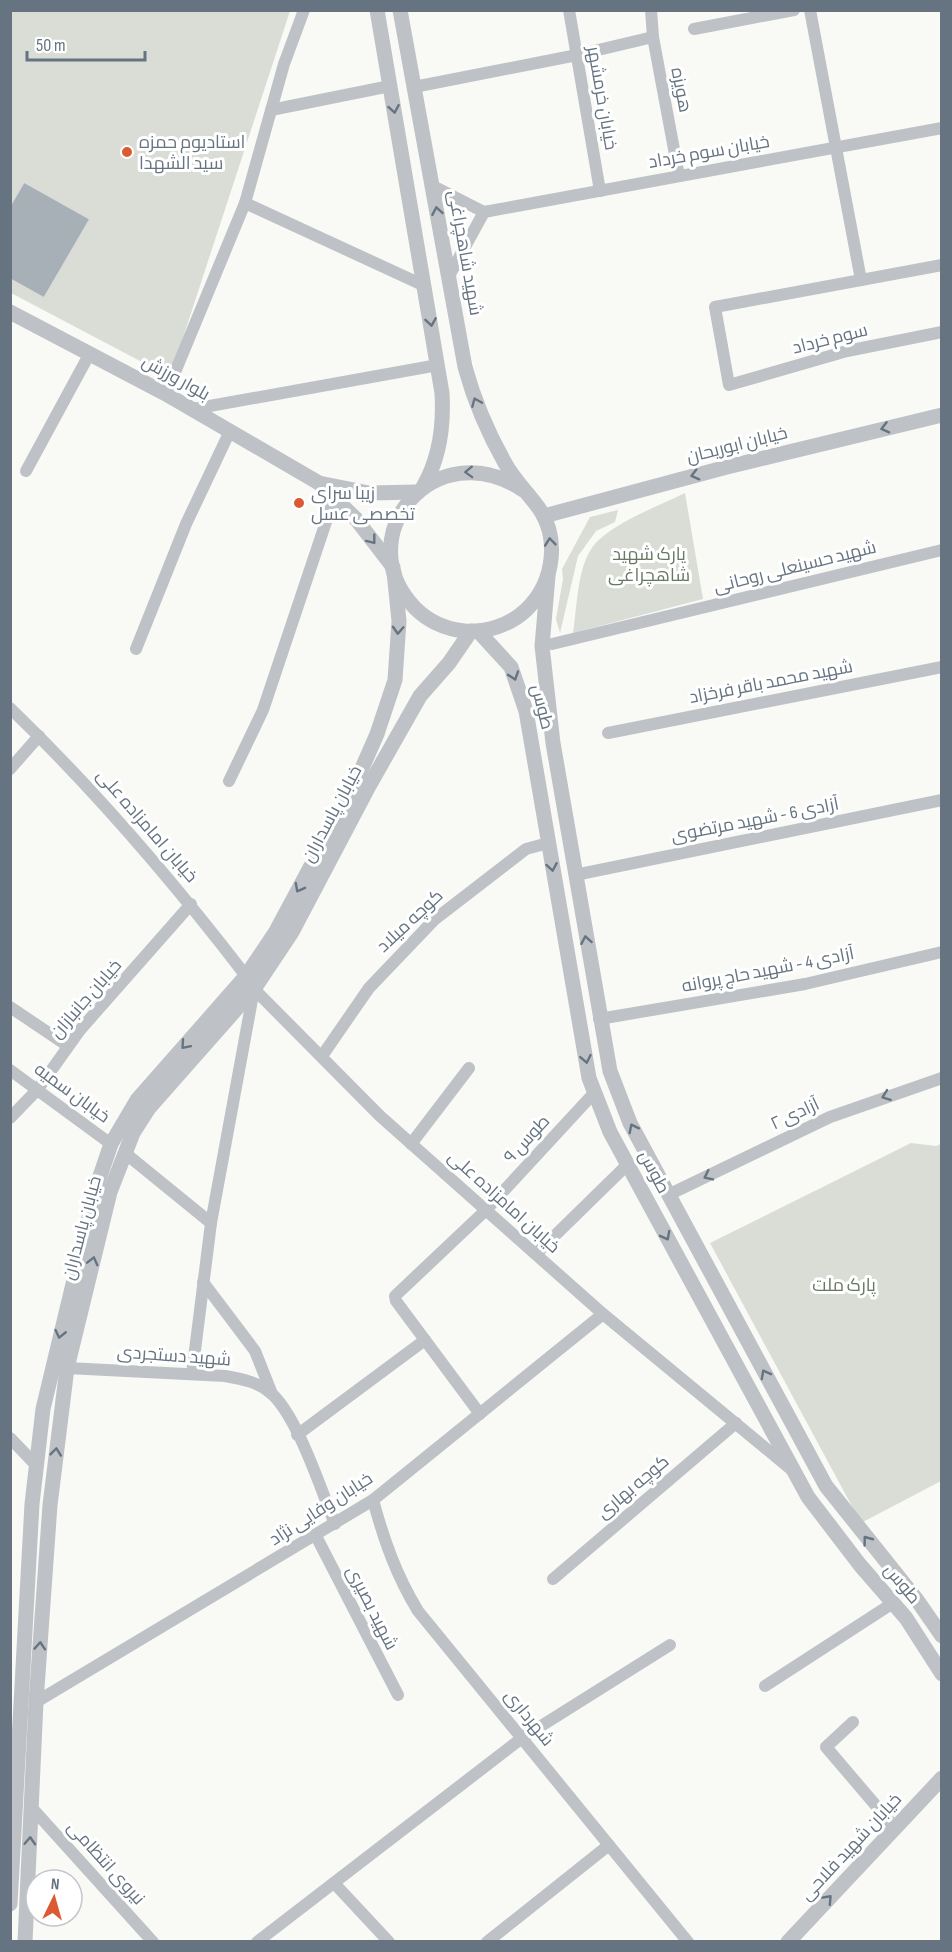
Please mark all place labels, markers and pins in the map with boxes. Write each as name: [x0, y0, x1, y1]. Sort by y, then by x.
place label: استادیوم حمزه سید الشهدا: [139, 132, 245, 174]
marker: استادیوم حمزه سید الشهدا: [120, 145, 134, 159]
place label: زیبا سرای تخصصی عسل: [311, 483, 415, 525]
marker: زیبا سرای تخصصی عسل: [292, 496, 306, 510]

